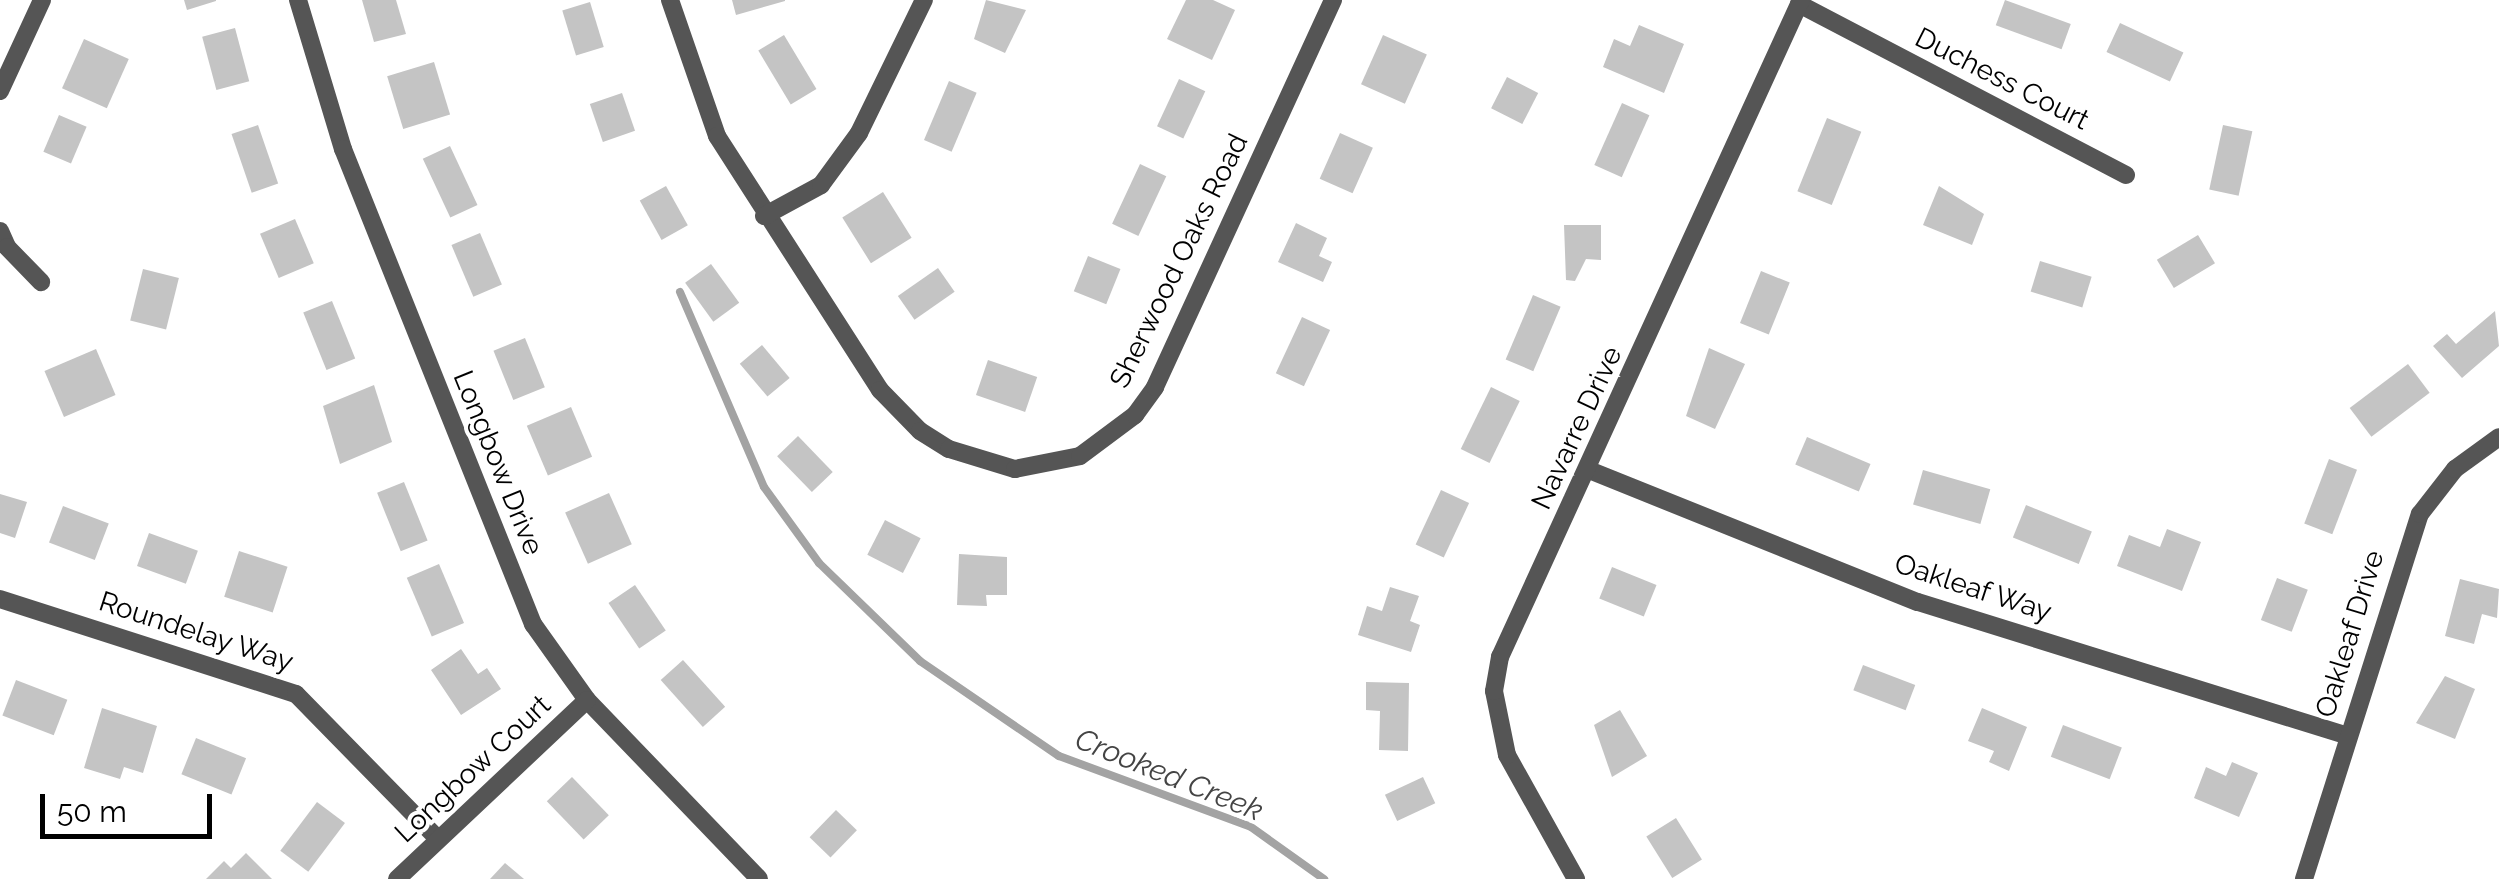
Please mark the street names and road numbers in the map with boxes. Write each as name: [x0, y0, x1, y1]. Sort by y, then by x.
street label: Duchess Court: [1909, 21, 2095, 137]
street label: Sherwood Oaks Road: [1103, 128, 1255, 394]
street label: Navarre Drive: [1525, 341, 1629, 515]
street label: Longbow Drive: [446, 366, 550, 560]
street label: Oakleaf Drive: [2309, 546, 2391, 722]
street label: Oakleaf Way: [1890, 547, 2056, 629]
street label: Roundelay Way: [94, 585, 298, 679]
street label: Longbow Court: [388, 688, 558, 850]

